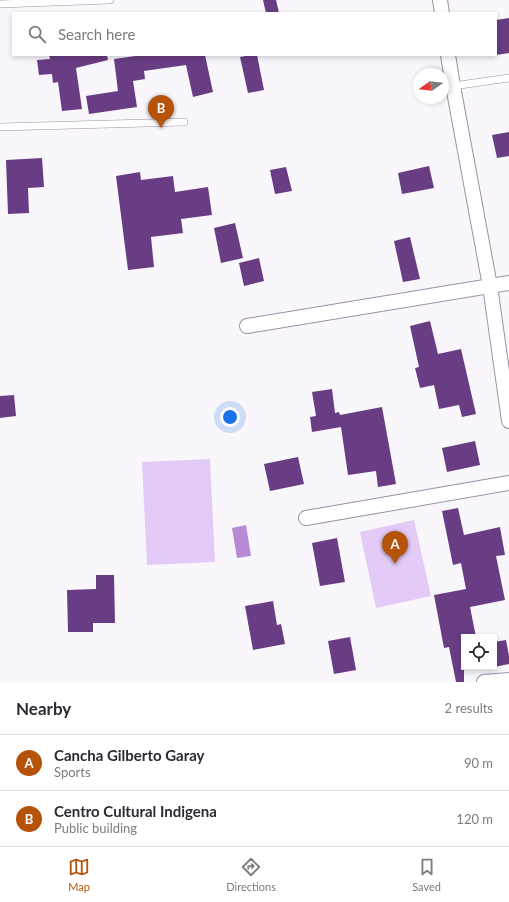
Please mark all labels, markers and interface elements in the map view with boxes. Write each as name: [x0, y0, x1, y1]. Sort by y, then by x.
search box: [12, 12, 497, 56]
icon: search: [26, 23, 48, 45]
text: Search here: [58, 25, 135, 43]
north arrow: [413, 68, 449, 104]
pin: B: [148, 95, 174, 128]
your location: [220, 407, 240, 427]
pin: A: [382, 531, 408, 564]
map controls: [461, 634, 497, 670]
button: locate: [461, 634, 497, 670]
text: Nearby: [16, 698, 71, 719]
text: 2 results: [445, 700, 493, 716]
text: Cancha Gilberto Garay: [54, 746, 205, 764]
text: A: [24, 755, 34, 771]
text: 90 m: [464, 755, 493, 771]
text: Sports: [54, 764, 91, 780]
text: Centro Cultural Indigena: [54, 802, 217, 820]
text: B: [25, 811, 33, 827]
text: 120 m: [456, 811, 493, 827]
text: Public building: [54, 820, 137, 836]
tab: Map: [68, 856, 90, 893]
tab: Directions: [226, 856, 276, 893]
tab: Saved: [412, 856, 441, 893]

